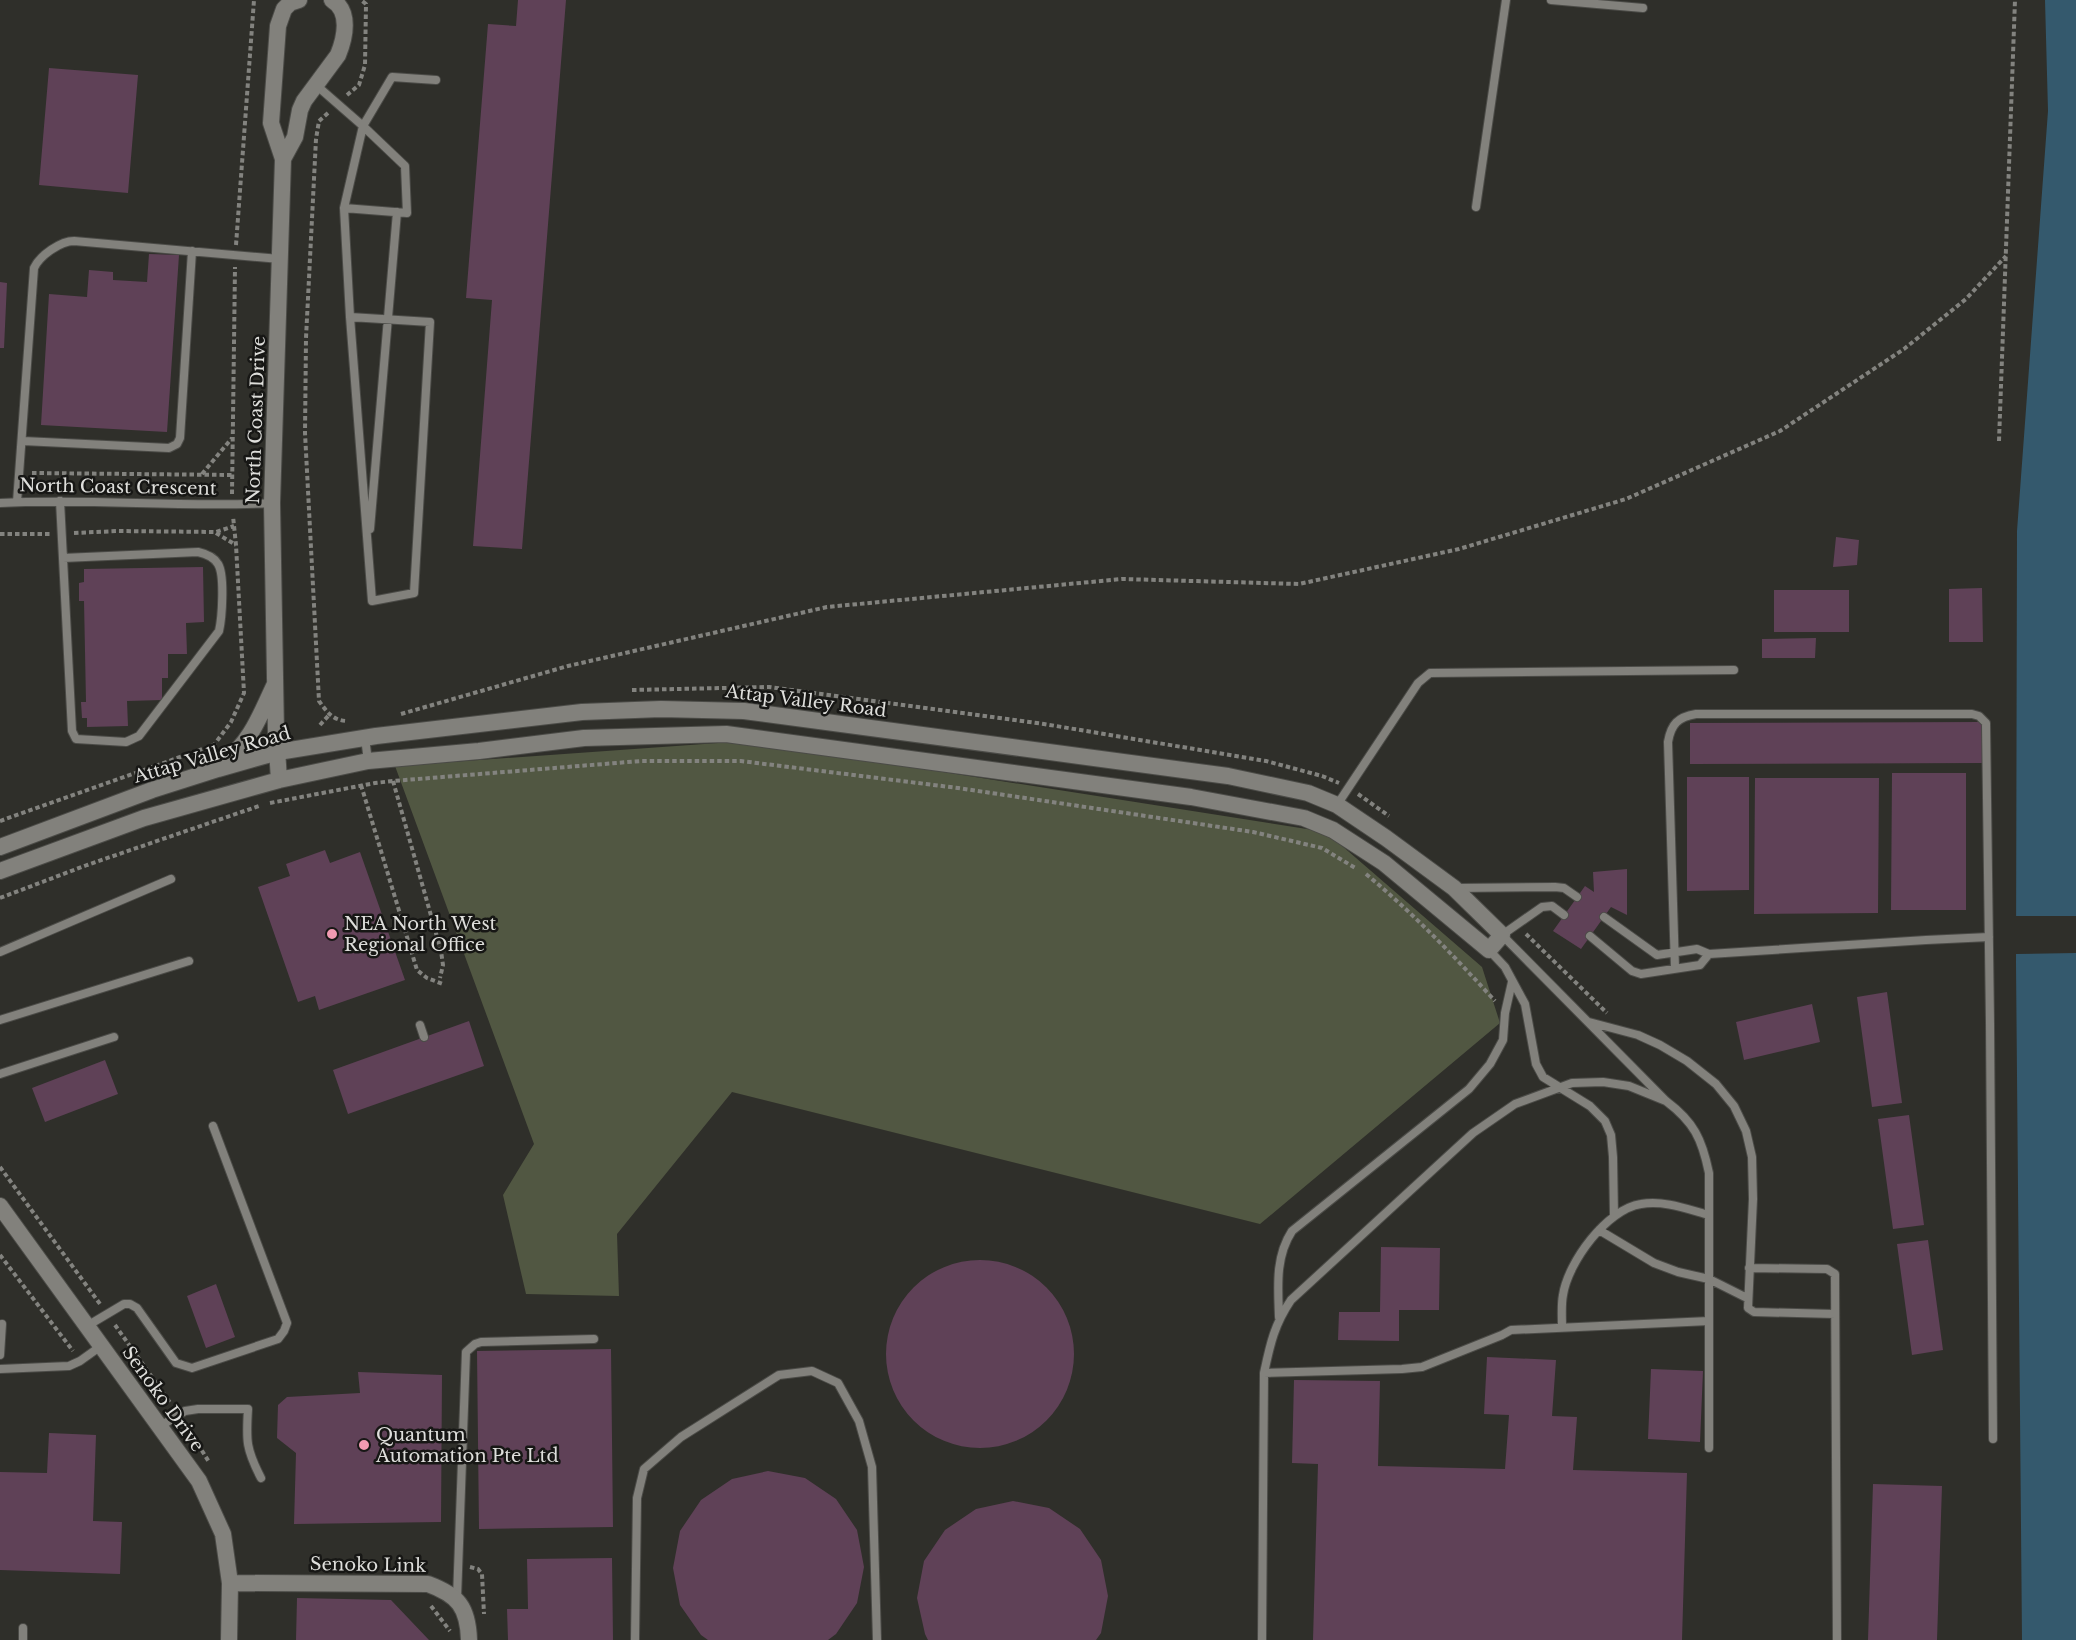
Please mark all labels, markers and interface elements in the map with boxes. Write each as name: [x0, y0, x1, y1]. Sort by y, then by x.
street label: North Coast Drive: [242, 336, 270, 504]
street label: North Coast Crescent: [19, 474, 217, 500]
street label: Attap Valley Road: [723, 680, 888, 722]
street label: Attap Valley Road: [130, 722, 293, 788]
place label: NEA North West Regional Office: [344, 913, 497, 956]
marker: NEA North West Regional Office: [325, 927, 339, 941]
street label: Senoko Drive: [117, 1342, 209, 1456]
place label: Quantum Automation Pte Ltd: [375, 1424, 559, 1467]
marker: Quantum Automation Pte Ltd: [357, 1438, 371, 1452]
street label: Senoko Link: [310, 1553, 426, 1577]

